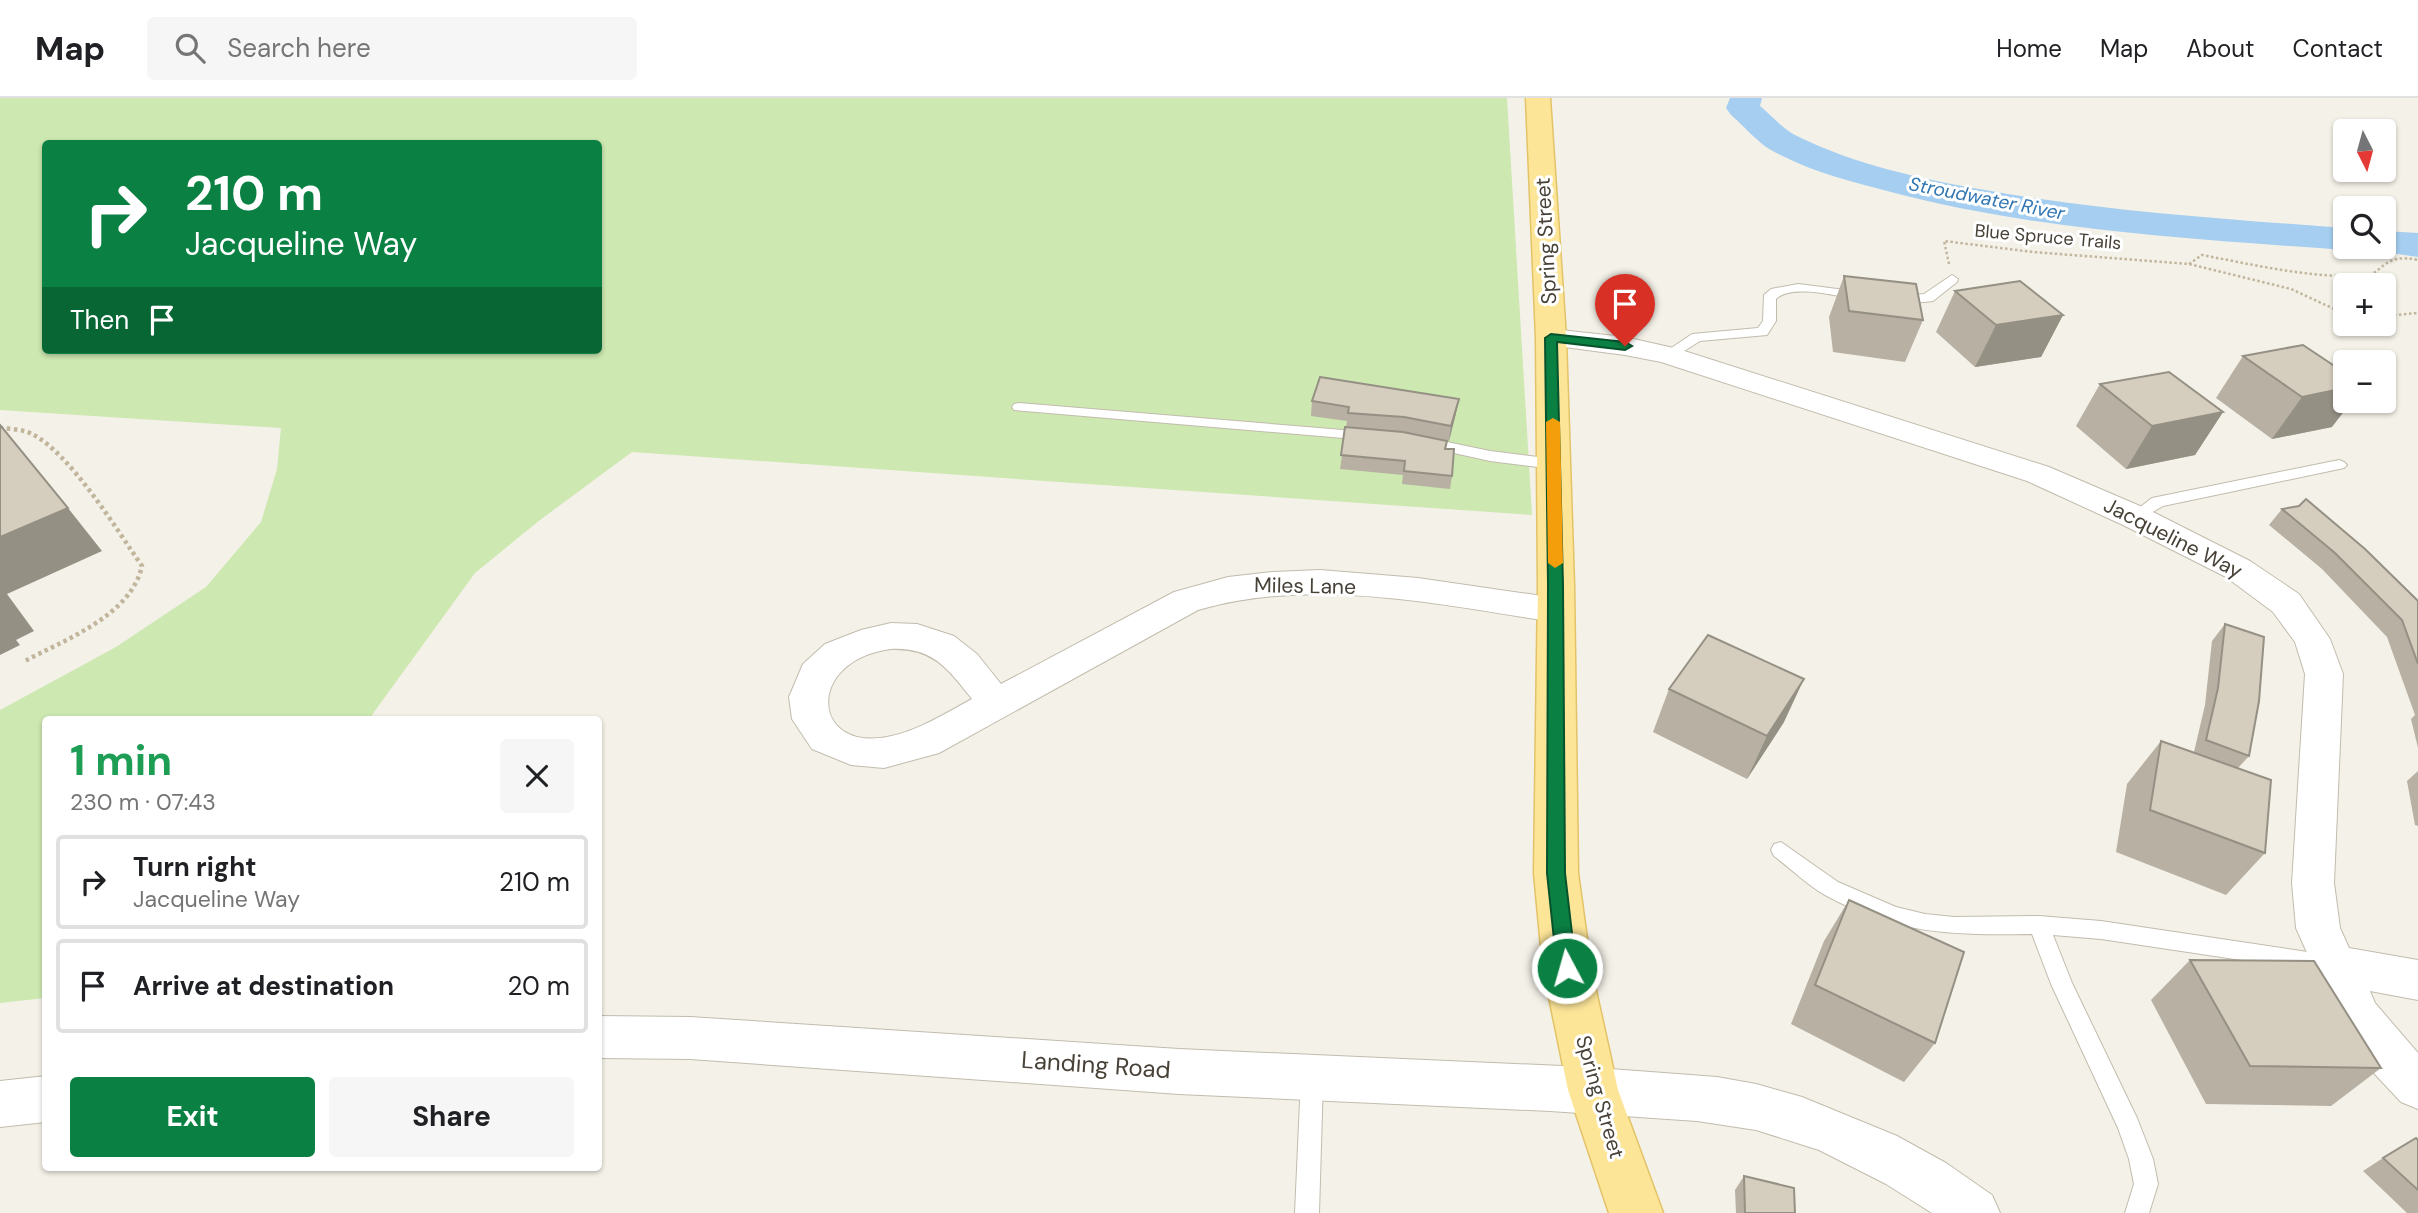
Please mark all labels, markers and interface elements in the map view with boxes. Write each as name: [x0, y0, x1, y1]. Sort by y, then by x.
search box: [147, 17, 637, 80]
text: Map: [35, 27, 105, 70]
icon: search: [171, 29, 209, 67]
text: Search here: [227, 31, 371, 65]
text: Home: [1996, 33, 2062, 64]
text: Map: [2100, 33, 2148, 64]
text: About: [2186, 33, 2255, 64]
text: Contact: [2293, 33, 2383, 64]
north arrow: [2333, 119, 2396, 182]
map controls: [2333, 119, 2396, 413]
text: 210 m: [185, 161, 323, 225]
icon: right: [70, 168, 161, 259]
water label: Stroudwater River: [1907, 171, 2068, 226]
street label: Spring Street: [1529, 177, 1563, 305]
button: search: [2333, 196, 2396, 259]
street label: Blue Spruce Trails: [1974, 219, 2122, 255]
text: Jacqueline Way: [185, 223, 417, 265]
button: +: [2333, 273, 2396, 336]
pin: [1595, 274, 1655, 346]
icon: arrive: [1606, 285, 1644, 323]
icon: arrive: [143, 301, 181, 339]
text: Then: [70, 303, 129, 337]
button: −: [2333, 350, 2396, 413]
street label: Jacqueline Way: [2099, 491, 2248, 585]
street label: Miles Lane: [1254, 571, 1356, 601]
text: 1 min: [70, 733, 172, 788]
button: close: [500, 739, 574, 813]
text: 230 m · 07:43: [70, 787, 216, 817]
text: Turn right: [133, 850, 257, 884]
icon: right: [74, 863, 112, 901]
text: 210 m: [499, 865, 570, 899]
text: Jacqueline Way: [133, 884, 300, 914]
position arrow: [1530, 931, 1604, 1005]
icon: arrive: [74, 967, 112, 1005]
text: Arrive at destination: [133, 969, 394, 1003]
text: 20 m: [507, 969, 570, 1003]
street label: Spring Street: [1569, 1032, 1631, 1162]
street label: Landing Road: [1020, 1044, 1172, 1085]
button: Exit: [70, 1077, 315, 1157]
button: Share: [329, 1077, 574, 1157]

